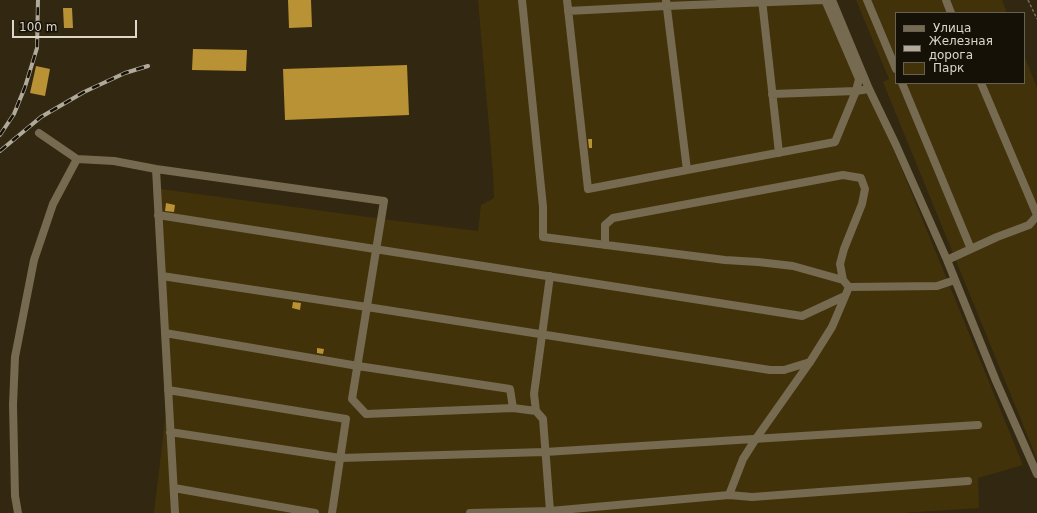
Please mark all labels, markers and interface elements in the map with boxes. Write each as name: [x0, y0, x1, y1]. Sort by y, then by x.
scale bar: [14, 12, 139, 38]
legend: [895, 12, 1025, 84]
text: 100 m: [19, 20, 57, 34]
text: Улица: [933, 21, 971, 35]
text: Железная дорога: [929, 34, 993, 62]
text: Парк: [933, 61, 964, 75]

